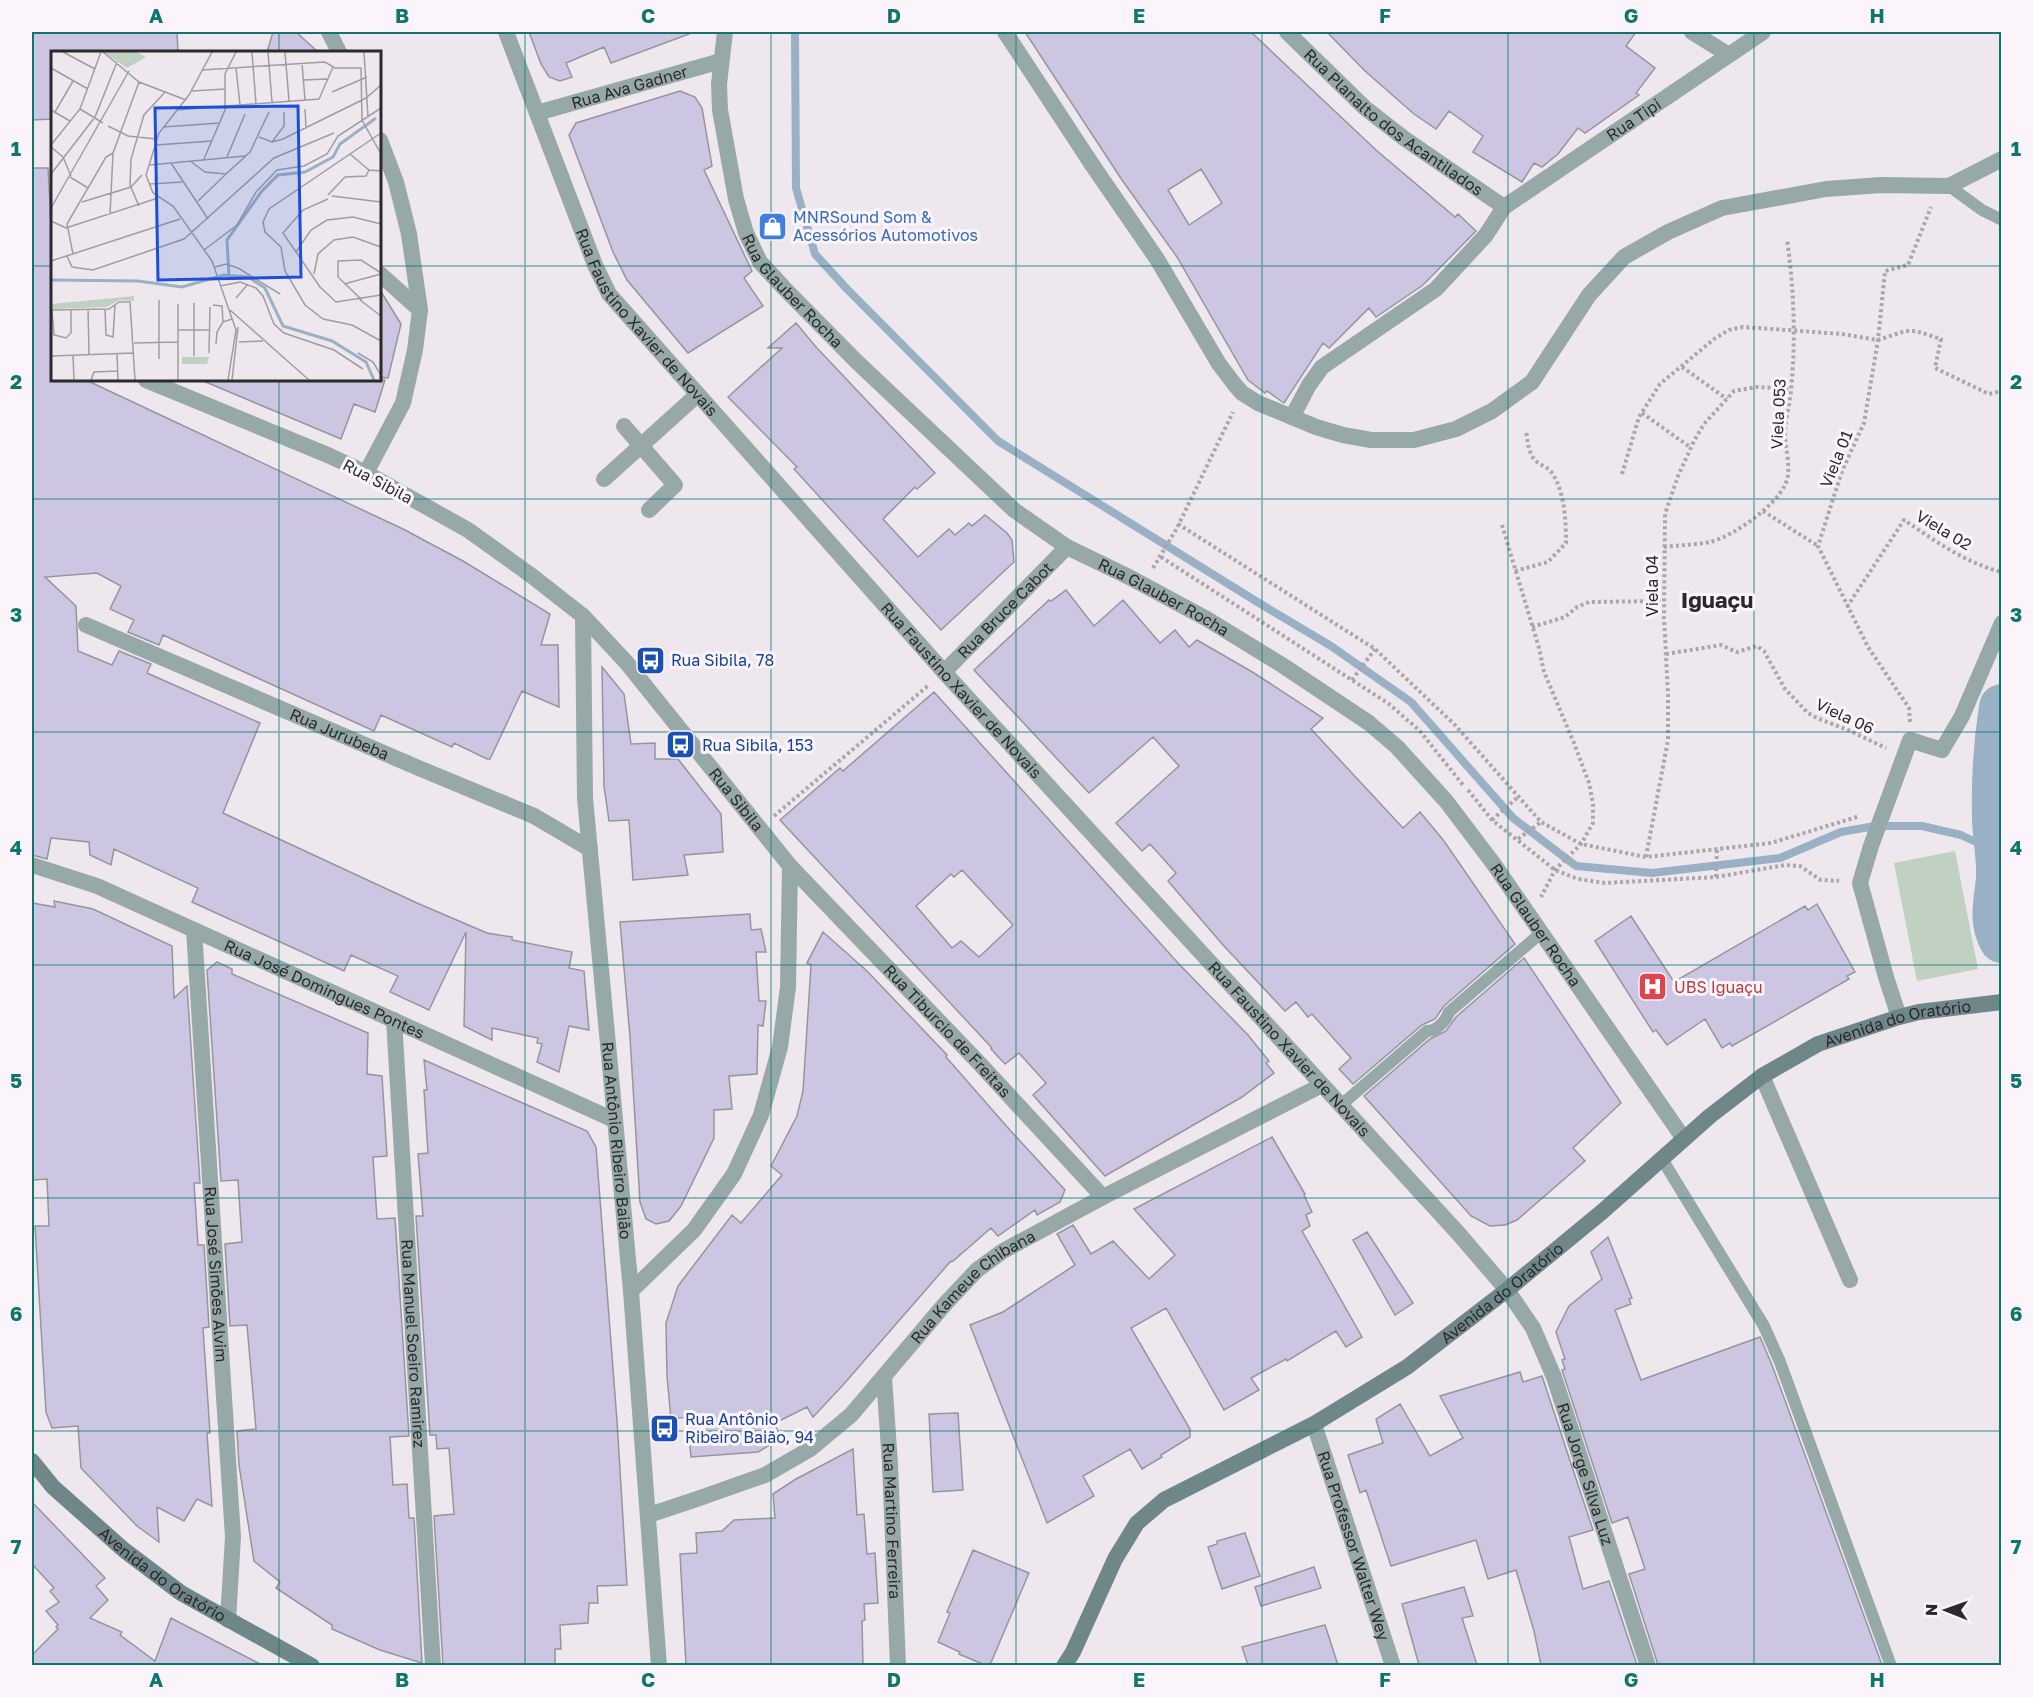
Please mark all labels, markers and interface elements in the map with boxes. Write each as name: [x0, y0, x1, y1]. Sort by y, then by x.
text: A: [149, 3, 163, 27]
text: B: [395, 3, 409, 27]
text: C: [641, 3, 655, 27]
text: D: [887, 3, 901, 27]
text: E: [1133, 3, 1145, 27]
text: F: [1379, 3, 1391, 27]
text: G: [1624, 3, 1638, 27]
text: H: [1869, 3, 1885, 27]
street label: Rua Planalto dos Acantilados: [1300, 44, 1487, 200]
inset map: [51, 51, 381, 381]
street label: Rua Ava Gadner: [569, 61, 690, 113]
street label: Rua Tipi: [1602, 94, 1665, 145]
text: 1: [11, 136, 21, 160]
text: 1: [2011, 136, 2021, 160]
place label: MNRSound Som & Acessórios Automotivos: [793, 207, 978, 245]
shop icon: MNRSound Som & Acessórios Automotivos: [756, 210, 788, 242]
street label: Rua Faustino Xavier de Novais: [572, 225, 722, 420]
street label: Rua Glauber Rocha: [738, 230, 847, 352]
text: 2: [10, 369, 22, 393]
text: 2: [2010, 369, 2022, 393]
street label: Viela 053: [1766, 378, 1790, 450]
street label: Viela 01: [1815, 427, 1857, 491]
street label: Rua Sibila: [340, 454, 416, 508]
street label: Viela 02: [1912, 506, 1976, 554]
street label: Rua Glauber Rocha: [1095, 554, 1233, 640]
street label: Viela 04: [1642, 555, 1662, 617]
street label: Rua Bruce Cabot: [953, 557, 1057, 663]
district label: Iguaçu: [1681, 586, 1753, 613]
street label: Rua Faustino Xavier de Novais: [877, 598, 1046, 782]
text: 3: [10, 602, 22, 626]
text: 3: [2010, 602, 2022, 626]
bus stop icon: Rua Sibila, 78: [634, 644, 666, 676]
place label: Rua Sibila, 78: [671, 650, 774, 670]
street label: Viela 06: [1813, 694, 1877, 738]
street label: Rua Jurubeba: [287, 704, 392, 764]
bus stop icon: Rua Sibila, 153: [665, 729, 697, 761]
place label: Rua Sibila, 153: [702, 735, 813, 755]
street label: Rua Sibila: [705, 764, 768, 835]
text: 4: [10, 835, 22, 859]
text: 4: [2010, 835, 2022, 859]
street label: Rua Glauber Rocha: [1486, 859, 1586, 991]
street label: Rua José Domingues Pontes: [221, 935, 428, 1043]
street label: Rua Faustino Xavier de Novais: [1204, 957, 1375, 1141]
street label: Rua Tiburcio de Freitas: [880, 960, 1016, 1101]
hospital icon: UBS Iguaçu: [1637, 971, 1669, 1003]
place label: UBS Iguaçu: [1674, 977, 1763, 997]
street label: Avenida do Oratório: [1822, 996, 1972, 1051]
street label: Rua Antônio Ribeiro Baião: [598, 1041, 636, 1240]
text: 5: [10, 1068, 22, 1092]
text: 5: [2010, 1068, 2022, 1092]
street label: Rua José Simões Alvim: [200, 1186, 232, 1363]
street label: Rua Kameue Chibana: [906, 1226, 1039, 1348]
street label: Rua Manuel Soeiro Ramirez: [397, 1238, 430, 1448]
street label: Avenida do Oratório: [1436, 1238, 1567, 1348]
text: 6: [10, 1301, 22, 1325]
text: 6: [2010, 1301, 2022, 1325]
street label: Rua Jorge Silva Luz: [1553, 1400, 1618, 1548]
place label: Rua Antônio Ribeiro Baião, 94: [685, 1409, 814, 1447]
bus stop icon: Rua Antônio Ribeiro Baião, 94: [648, 1412, 680, 1444]
street label: Rua Martino Ferreira: [879, 1442, 905, 1599]
street label: Rua Professor Walter Wey: [1313, 1448, 1394, 1643]
street label: Avenida do Oratório: [95, 1523, 229, 1626]
text: 7: [11, 1534, 22, 1558]
text: 7: [2011, 1534, 2022, 1558]
north arrow: [1916, 1580, 1976, 1640]
text: N: [1921, 1603, 1941, 1616]
text: A: [149, 1667, 163, 1691]
text: B: [395, 1667, 409, 1691]
text: C: [641, 1667, 655, 1691]
text: D: [887, 1667, 901, 1691]
text: E: [1133, 1667, 1145, 1691]
text: F: [1379, 1667, 1391, 1691]
text: G: [1624, 1667, 1638, 1691]
text: H: [1869, 1667, 1885, 1691]

